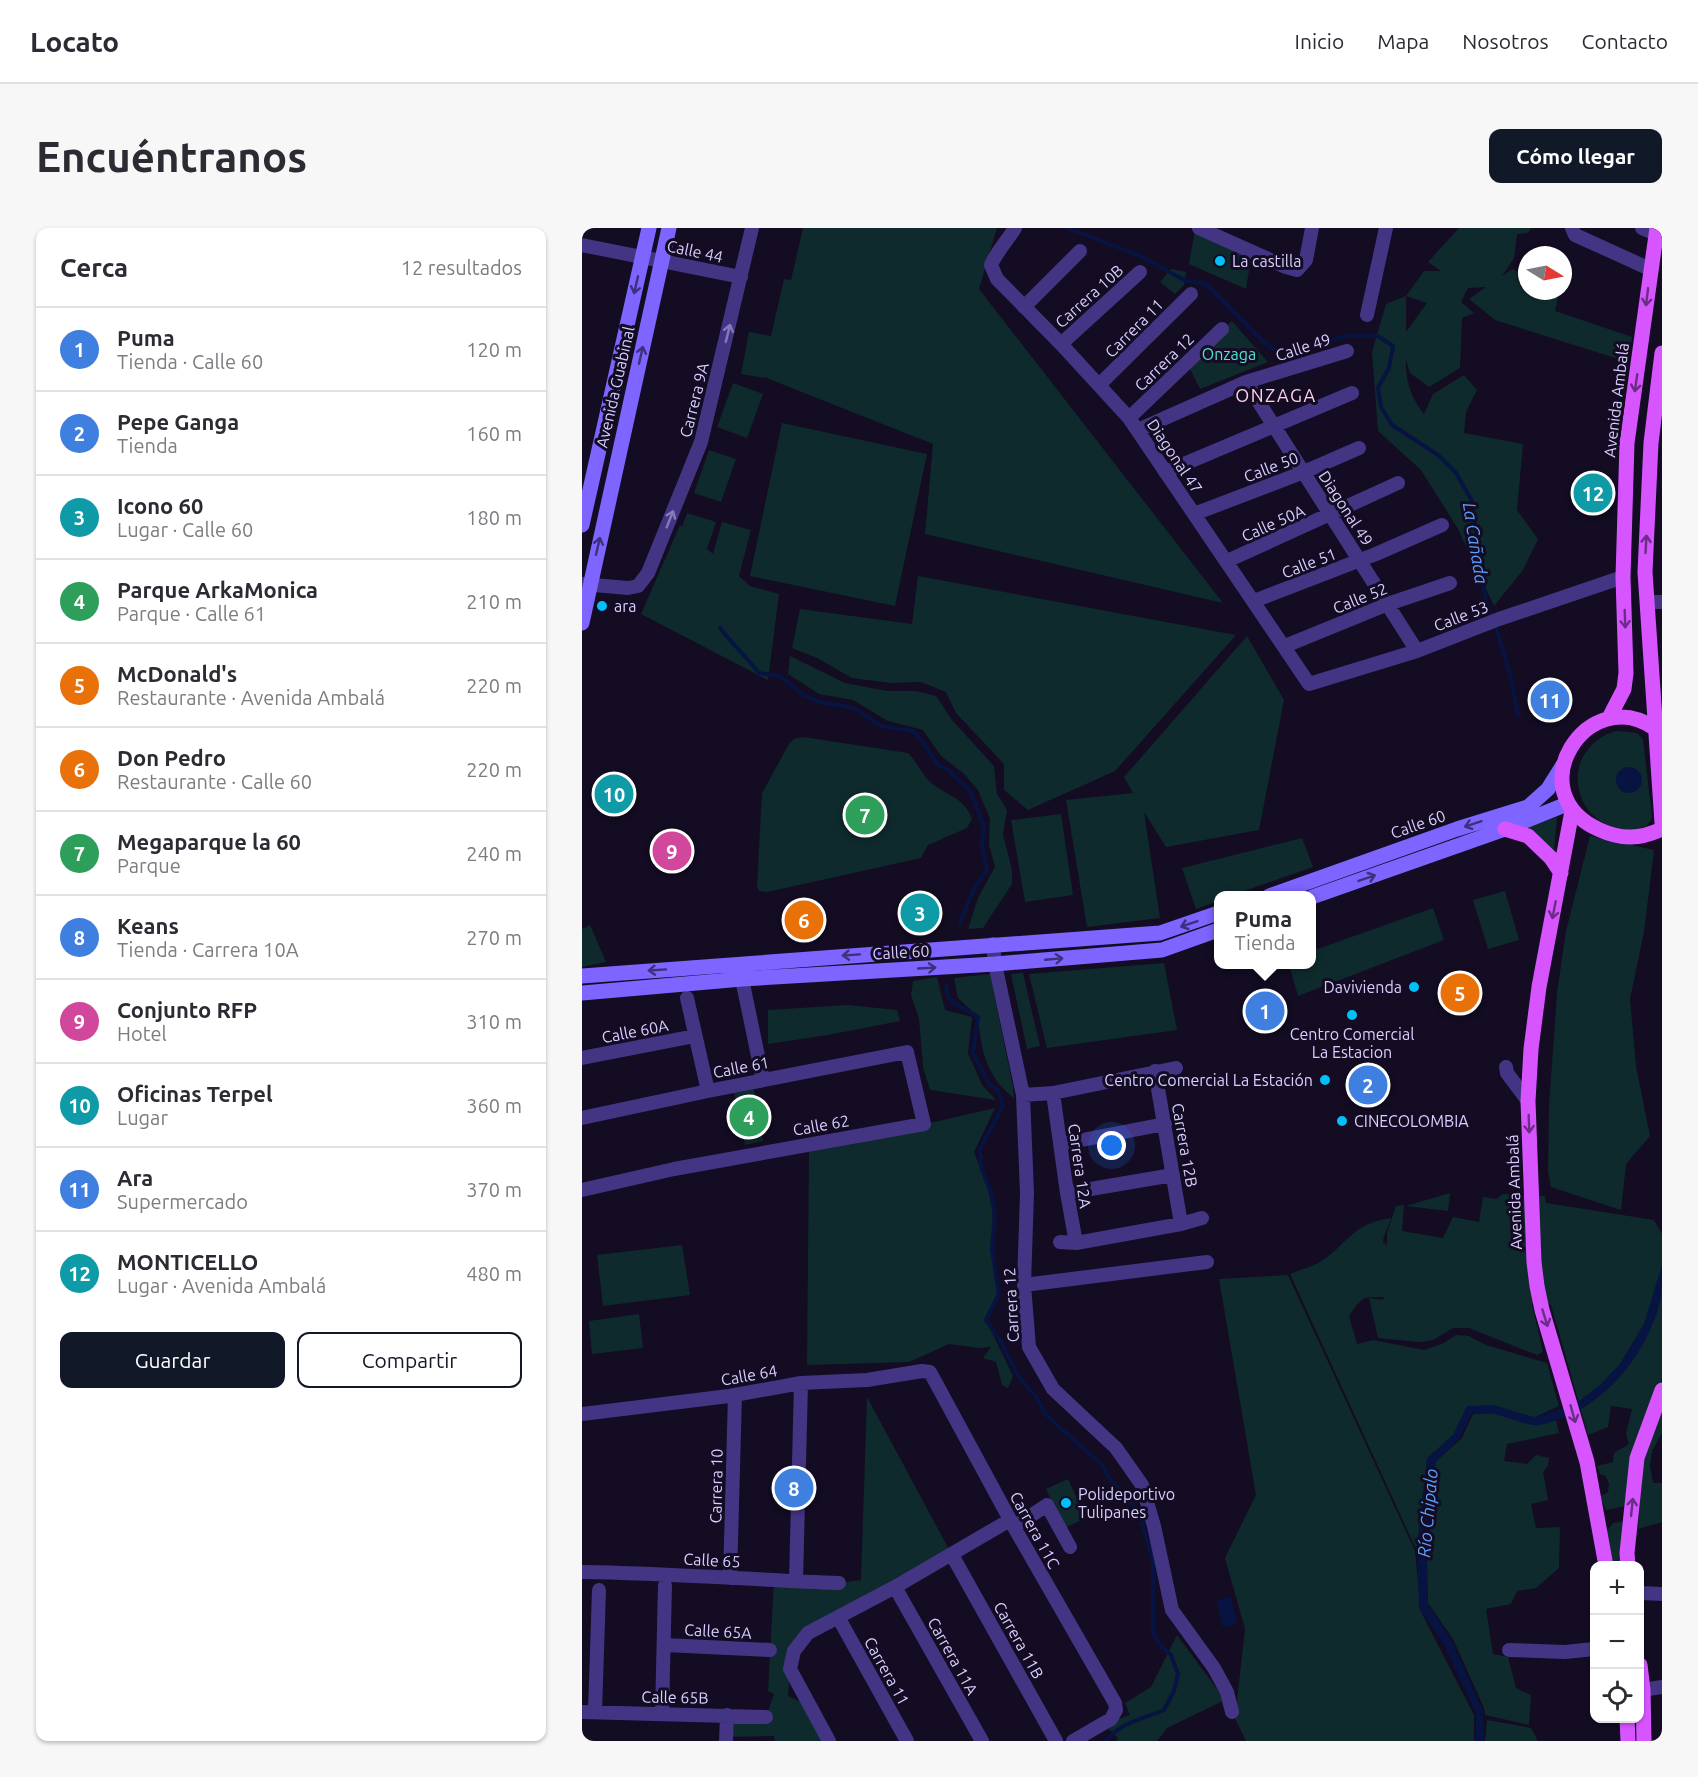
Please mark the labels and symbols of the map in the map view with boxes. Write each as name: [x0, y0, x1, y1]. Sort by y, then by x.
street label: Calle 44: [665, 236, 725, 266]
north arrow: [1518, 246, 1572, 300]
place label: La castilla: [1232, 252, 1301, 270]
marker: La castilla: [1213, 254, 1227, 268]
street label: Carrera 10B: [1051, 261, 1127, 331]
one-way arrow: [629, 275, 641, 294]
one-way arrow: [1641, 287, 1652, 306]
street label: Carrera 11: [1101, 295, 1167, 361]
one-way arrow: [722, 324, 734, 343]
street label: Avenida Guabinal: [592, 325, 638, 449]
street label: Carrera 12: [1131, 329, 1197, 395]
street label: Calle 49: [1273, 330, 1333, 364]
street label: Avenida Ambalá: [1600, 342, 1632, 458]
park label: Onzaga: [1202, 345, 1256, 363]
one-way arrow: [635, 346, 647, 365]
street label: Carrera 9A: [676, 360, 712, 439]
one-way arrow: [1630, 372, 1641, 392]
district label: ONZAGA: [1235, 385, 1317, 405]
street label: Diagonal 47: [1144, 416, 1206, 496]
street label: Calle 50: [1241, 448, 1301, 486]
street label: Diagonal 49: [1315, 467, 1377, 549]
pin: 12: [1574, 470, 1612, 516]
street label: Calle 50A: [1239, 501, 1308, 545]
water label: La Cañada: [1460, 501, 1492, 585]
one-way arrow: [665, 510, 676, 529]
one-way arrow: [1641, 534, 1652, 554]
one-way arrow: [593, 536, 604, 556]
street label: Calle 51: [1279, 544, 1339, 582]
street label: Calle 52: [1330, 579, 1390, 617]
place label: ara: [614, 597, 637, 615]
street label: Calle 53: [1431, 597, 1491, 635]
marker: ara: [595, 599, 609, 613]
one-way arrow: [1619, 608, 1630, 628]
pin: 11: [1530, 678, 1570, 722]
pin: 10: [594, 772, 633, 816]
pin: 7: [846, 792, 884, 838]
street label: Calle 60: [1388, 806, 1448, 842]
one-way arrow: [1464, 819, 1483, 830]
pin: 9: [652, 828, 692, 874]
one-way arrow: [1357, 871, 1376, 882]
pin: 3: [900, 890, 940, 936]
pin: 6: [784, 898, 824, 942]
one-way arrow: [1548, 900, 1559, 920]
one-way arrow: [1180, 919, 1199, 930]
street label: Calle 60: [872, 942, 930, 962]
one-way arrow: [842, 950, 861, 961]
one-way arrow: [1043, 954, 1063, 965]
one-way arrow: [916, 963, 936, 974]
one-way arrow: [647, 965, 667, 976]
pin: 5: [1440, 970, 1480, 1016]
place label: Davivienda: [1324, 978, 1402, 996]
marker: Davivienda: [1407, 980, 1421, 994]
pin: 1: [1246, 988, 1284, 1034]
marker: Centro Comercial La Estacion: [1345, 1008, 1359, 1022]
street label: Calle 60A: [600, 1016, 670, 1046]
place label: Centro Comercial La Estacion: [1290, 1025, 1414, 1061]
street label: Calle 61: [711, 1053, 771, 1081]
pin: 2: [1348, 1062, 1388, 1108]
place label: Centro Comercial La Estación: [1104, 1071, 1313, 1089]
marker: Centro Comercial La Estación: [1318, 1073, 1332, 1087]
pin: 4: [730, 1094, 768, 1140]
street label: Carrera 12B: [1169, 1102, 1201, 1188]
street label: Calle 62: [791, 1111, 851, 1139]
place label: CINECOLOMBIA: [1354, 1112, 1469, 1130]
marker: CINECOLOMBIA: [1335, 1114, 1349, 1128]
one-way arrow: [1523, 1114, 1535, 1134]
street label: Carrera 12A: [1065, 1122, 1095, 1210]
your location: [1097, 1131, 1126, 1160]
street label: Avenida Ambalá: [1503, 1134, 1525, 1250]
street label: Carrera 12: [1000, 1267, 1022, 1343]
one-way arrow: [1540, 1308, 1551, 1327]
street label: Calle 64: [719, 1361, 779, 1389]
one-way arrow: [1568, 1404, 1579, 1423]
street label: Carrera 10: [706, 1448, 726, 1524]
pin: 8: [774, 1466, 814, 1510]
water label: Río Chipalo: [1413, 1467, 1441, 1558]
place label: Polideportivo Tulipanes: [1078, 1485, 1175, 1521]
street label: Carrera 11C: [1007, 1489, 1064, 1572]
marker: Polideportivo Tulipanes: [1059, 1496, 1073, 1510]
one-way arrow: [1627, 1498, 1638, 1518]
street label: Calle 65: [683, 1550, 741, 1570]
street label: Carrera 11B: [990, 1598, 1048, 1682]
street label: Carrera 11A: [924, 1614, 982, 1698]
street label: Calle 65A: [684, 1620, 753, 1642]
street label: Carrera 11: [861, 1634, 913, 1708]
street label: Calle 65B: [641, 1687, 709, 1707]

